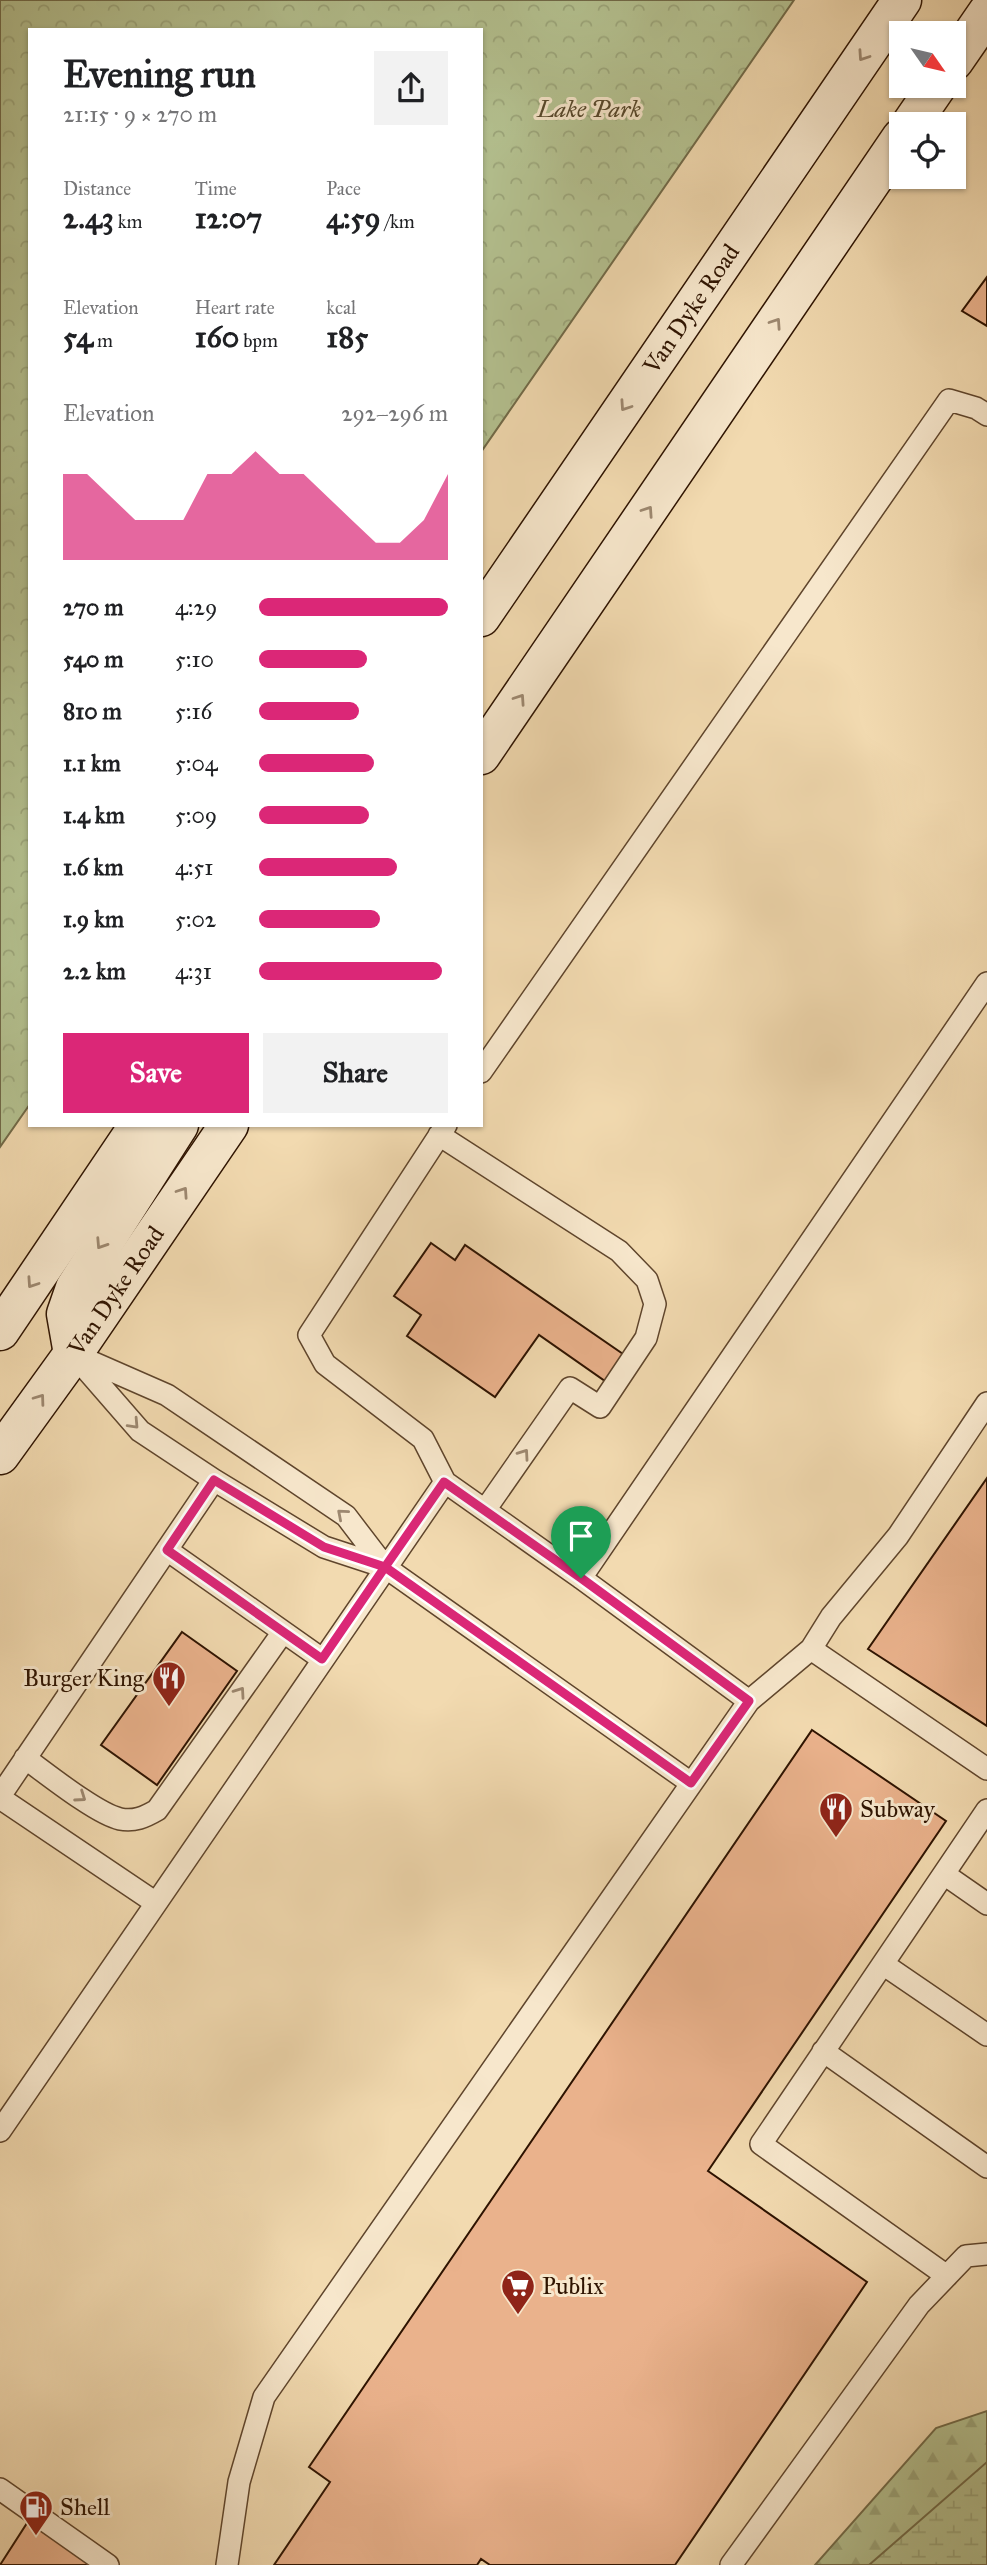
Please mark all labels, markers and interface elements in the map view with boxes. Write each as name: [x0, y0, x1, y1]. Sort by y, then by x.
north arrow: [889, 21, 966, 98]
map controls: [889, 21, 966, 189]
one-way arrow: [859, 49, 872, 62]
text: Evening run: [63, 51, 256, 97]
button: share: [374, 51, 448, 125]
park label: Lake Park: [536, 94, 641, 124]
text: 21:15 · 9 × 270 m: [63, 100, 217, 128]
button: locate: [889, 112, 966, 189]
text: Distance: [63, 177, 131, 200]
text: Time: [195, 177, 237, 200]
text: Pace: [326, 177, 361, 200]
text: 2.43: [63, 200, 114, 236]
text: 12:07: [195, 200, 262, 236]
text: 4:59: [326, 200, 381, 236]
text: km: [114, 210, 143, 233]
text: /km: [381, 210, 415, 233]
street label: Van Dyke Road: [636, 238, 746, 380]
text: Elevation: [63, 296, 138, 319]
text: Heart rate: [195, 296, 275, 319]
text: kcal: [326, 296, 356, 319]
one-way arrow: [768, 317, 781, 330]
text: 54: [63, 319, 93, 355]
text: 160: [195, 319, 239, 355]
text: 185: [326, 319, 368, 355]
text: m: [93, 329, 113, 352]
text: bpm: [239, 329, 278, 352]
one-way arrow: [621, 398, 633, 411]
text: Elevation: [63, 399, 154, 427]
text: 292–296 m: [341, 399, 448, 427]
one-way arrow: [640, 505, 653, 518]
text: 270 m: [63, 593, 124, 621]
text: 4:29: [175, 593, 217, 621]
text: 540 m: [63, 645, 124, 673]
text: 5:10: [175, 645, 214, 673]
one-way arrow: [512, 693, 525, 706]
text: 810 m: [63, 697, 122, 725]
text: 5:16: [175, 697, 212, 725]
text: 1.1 km: [63, 749, 121, 777]
text: 5:04: [175, 749, 218, 777]
text: 1.4 km: [63, 801, 125, 829]
text: 5:09: [175, 801, 217, 829]
text: 1.6 km: [63, 853, 124, 881]
text: 4:51: [175, 853, 213, 881]
text: 1.9 km: [63, 905, 124, 933]
text: 5:02: [175, 905, 216, 933]
text: 2.2 km: [63, 957, 126, 985]
text: 4:31: [175, 957, 212, 985]
button: Save: [63, 1033, 249, 1113]
button: Share: [263, 1033, 448, 1113]
one-way arrow: [175, 1187, 188, 1200]
street label: Van Dyke Road: [61, 1220, 171, 1362]
one-way arrow: [97, 1236, 110, 1249]
one-way arrow: [27, 1276, 40, 1289]
one-way arrow: [32, 1394, 44, 1407]
one-way arrow: [126, 1416, 139, 1429]
one-way arrow: [516, 1449, 528, 1462]
pin: [551, 1506, 611, 1578]
one-way arrow: [337, 1510, 350, 1522]
icon: arrive: [562, 1517, 600, 1555]
restaurant icon: Burger King: [150, 1659, 188, 1708]
place label: Burger King: [23, 1663, 145, 1693]
one-way arrow: [232, 1687, 244, 1700]
one-way arrow: [74, 1789, 87, 1802]
restaurant icon: Subway: [817, 1790, 855, 1839]
place label: Subway: [860, 1794, 936, 1824]
supermarket icon: Publix: [499, 2267, 537, 2316]
place label: Publix: [542, 2271, 604, 2301]
fuel station icon: Shell: [17, 2488, 55, 2537]
place label: Shell: [60, 2492, 111, 2522]

